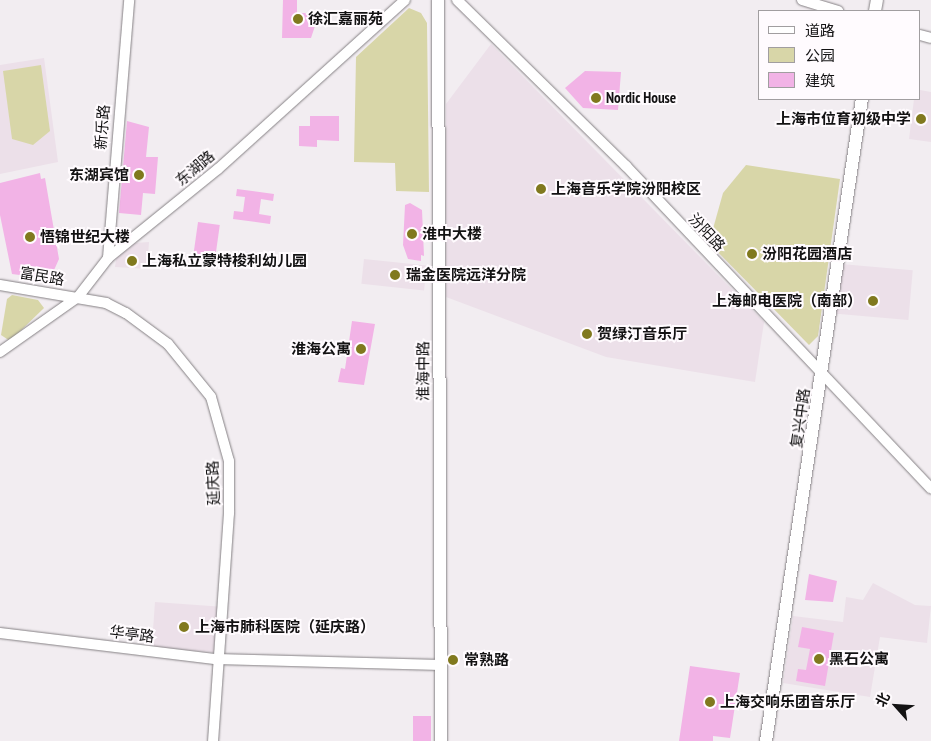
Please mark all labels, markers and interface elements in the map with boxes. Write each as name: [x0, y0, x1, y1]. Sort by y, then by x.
place label: 徐汇嘉丽苑: [308, 10, 383, 28]
legend: [758, 10, 921, 100]
marker: 徐汇嘉丽苑: [292, 13, 304, 25]
text: 道路: [805, 21, 835, 40]
text: 公园: [805, 46, 835, 65]
text: 建筑: [805, 71, 835, 90]
place label: Nordic House: [606, 89, 677, 107]
marker: Nordic House: [590, 92, 602, 104]
street label: 新乐路: [91, 104, 113, 150]
place label: 上海市位育初级中学: [776, 110, 911, 128]
marker: 上海市位育初级中学: [915, 113, 927, 125]
street label: 东湖路: [172, 147, 218, 189]
place label: 东湖宾馆: [69, 166, 129, 184]
marker: 东湖宾馆: [133, 169, 145, 181]
place label: 上海音乐学院汾阳校区: [551, 180, 701, 198]
marker: 上海音乐学院汾阳校区: [535, 183, 547, 195]
street label: 汾阳路: [685, 209, 729, 255]
place label: 淮中大楼: [422, 225, 482, 243]
place label: 悟锦世纪大楼: [40, 228, 130, 246]
marker: 淮中大楼: [406, 228, 418, 240]
marker: 悟锦世纪大楼: [24, 231, 36, 243]
place label: 汾阳花园酒店: [762, 245, 852, 263]
marker: 汾阳花园酒店: [746, 248, 758, 260]
place label: 上海私立蒙特梭利幼儿园: [142, 252, 307, 270]
marker: 上海私立蒙特梭利幼儿园: [126, 255, 138, 267]
street label: 富民路: [18, 263, 66, 289]
place label: 瑞金医院远洋分院: [406, 266, 526, 284]
marker: 瑞金医院远洋分院: [388, 268, 402, 282]
place label: 上海邮电医院（南部）: [712, 292, 862, 310]
marker: 上海邮电医院（南部）: [866, 294, 880, 308]
place label: 贺绿汀音乐厅: [597, 325, 687, 343]
marker: 贺绿汀音乐厅: [581, 328, 593, 340]
place label: 淮海公寓: [291, 340, 351, 358]
street label: 淮海中路: [414, 341, 432, 401]
marker: 淮海公寓: [355, 343, 367, 355]
street label: 复兴中路: [787, 387, 813, 449]
street label: 延庆路: [203, 460, 223, 506]
place label: 上海市肺科医院（延庆路）: [195, 618, 375, 636]
marker: 上海市肺科医院（延庆路）: [177, 620, 191, 634]
street label: 华亭路: [109, 622, 155, 646]
place label: 黑石公寓: [829, 650, 889, 668]
place label: 常熟路: [464, 651, 509, 669]
marker: 常熟路: [446, 653, 460, 667]
marker: 黑石公寓: [813, 653, 825, 665]
north arrow: [871, 681, 921, 731]
text: 北: [871, 689, 894, 710]
place label: 上海交响乐团音乐厅: [720, 693, 855, 711]
marker: 上海交响乐团音乐厅: [704, 696, 716, 708]

